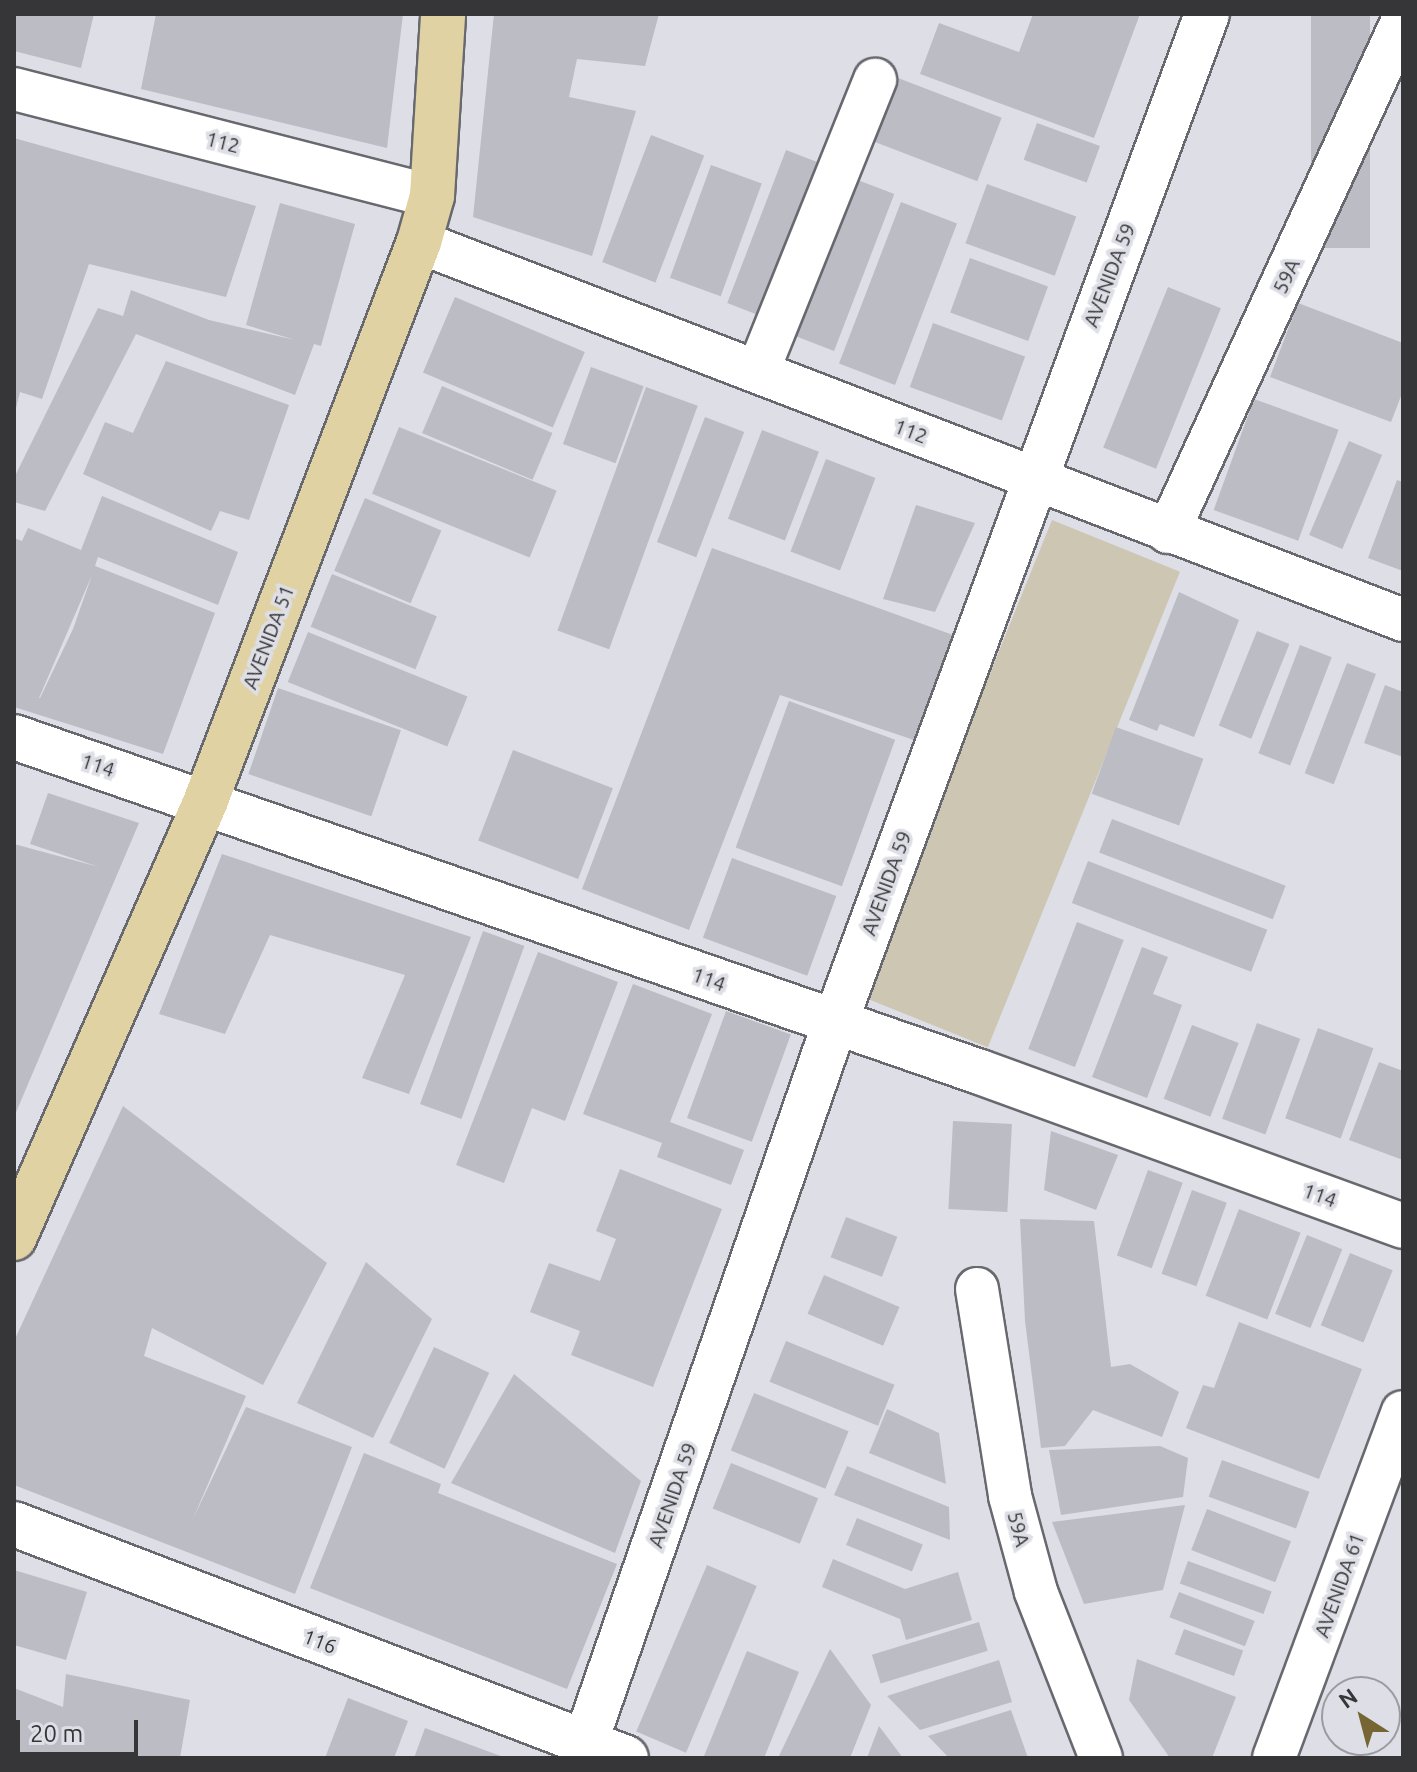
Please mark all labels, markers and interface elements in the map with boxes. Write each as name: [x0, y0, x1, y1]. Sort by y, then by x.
street label: 112: [204, 126, 242, 158]
street label: AVENIDA 59: [1078, 220, 1140, 330]
street label: 59A: [1268, 255, 1304, 297]
street label: 112: [891, 414, 931, 448]
street label: AVENIDA 51: [237, 582, 299, 692]
street label: 114: [78, 748, 118, 782]
street label: AVENIDA 59: [856, 828, 916, 938]
street label: 114: [689, 962, 729, 996]
street label: 114: [1300, 1178, 1340, 1212]
street label: AVENIDA 59: [643, 1439, 701, 1551]
street label: 59A: [1003, 1509, 1035, 1549]
street label: AVENIDA 61: [1309, 1530, 1369, 1640]
street label: 116: [300, 1624, 340, 1658]
north arrow: [1321, 1676, 1401, 1756]
text: N: [1334, 1683, 1362, 1713]
scale bar: [20, 1704, 142, 1754]
text: 20 m: [30, 1720, 83, 1747]

